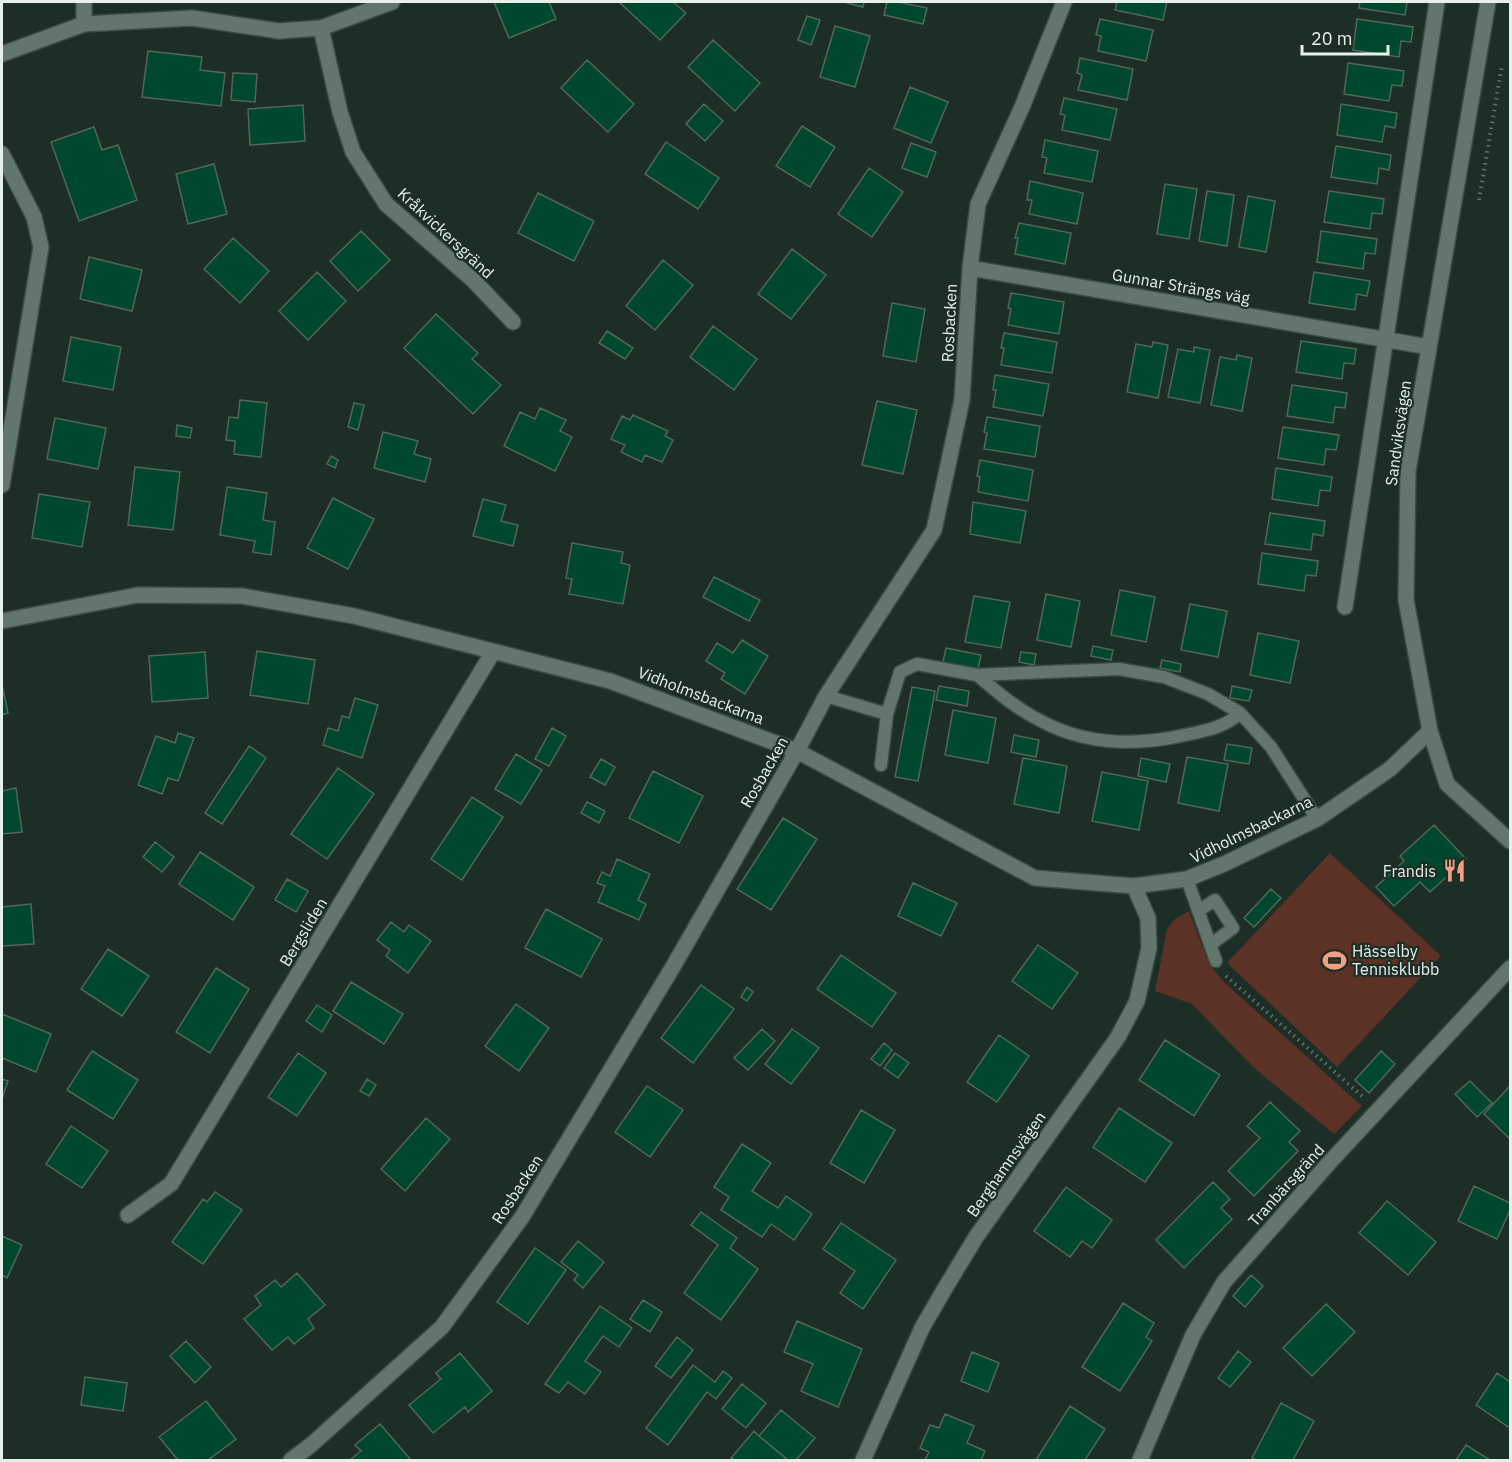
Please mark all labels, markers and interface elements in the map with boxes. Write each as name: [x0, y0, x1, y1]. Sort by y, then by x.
scale bar: [1302, 18, 1388, 56]
text: 20 m: [1311, 27, 1353, 50]
street label: Kråkvickersgränd: [394, 183, 498, 283]
street label: Gunnar Strängs väg: [1110, 264, 1252, 308]
street label: Rosbacken: [937, 283, 961, 363]
street label: Sandviksvägen: [1381, 379, 1415, 487]
street label: Vidholmsbackarna: [635, 662, 767, 728]
street label: Rosbacken: [736, 733, 792, 811]
street label: Vidholmsbackarna: [1187, 791, 1316, 867]
restaurant icon: Frandis: [1441, 858, 1467, 884]
place label: Frandis: [1383, 861, 1436, 881]
street label: Bergsliden: [275, 894, 331, 970]
place label: Hässelby Tennisklubb: [1352, 941, 1439, 979]
sports icon: Hässelby Tennisklubb: [1321, 947, 1347, 973]
street label: Berghamnsvägen: [962, 1107, 1050, 1221]
street label: Tranbärsgränd: [1244, 1140, 1328, 1230]
street label: Rosbacken: [487, 1151, 547, 1227]

